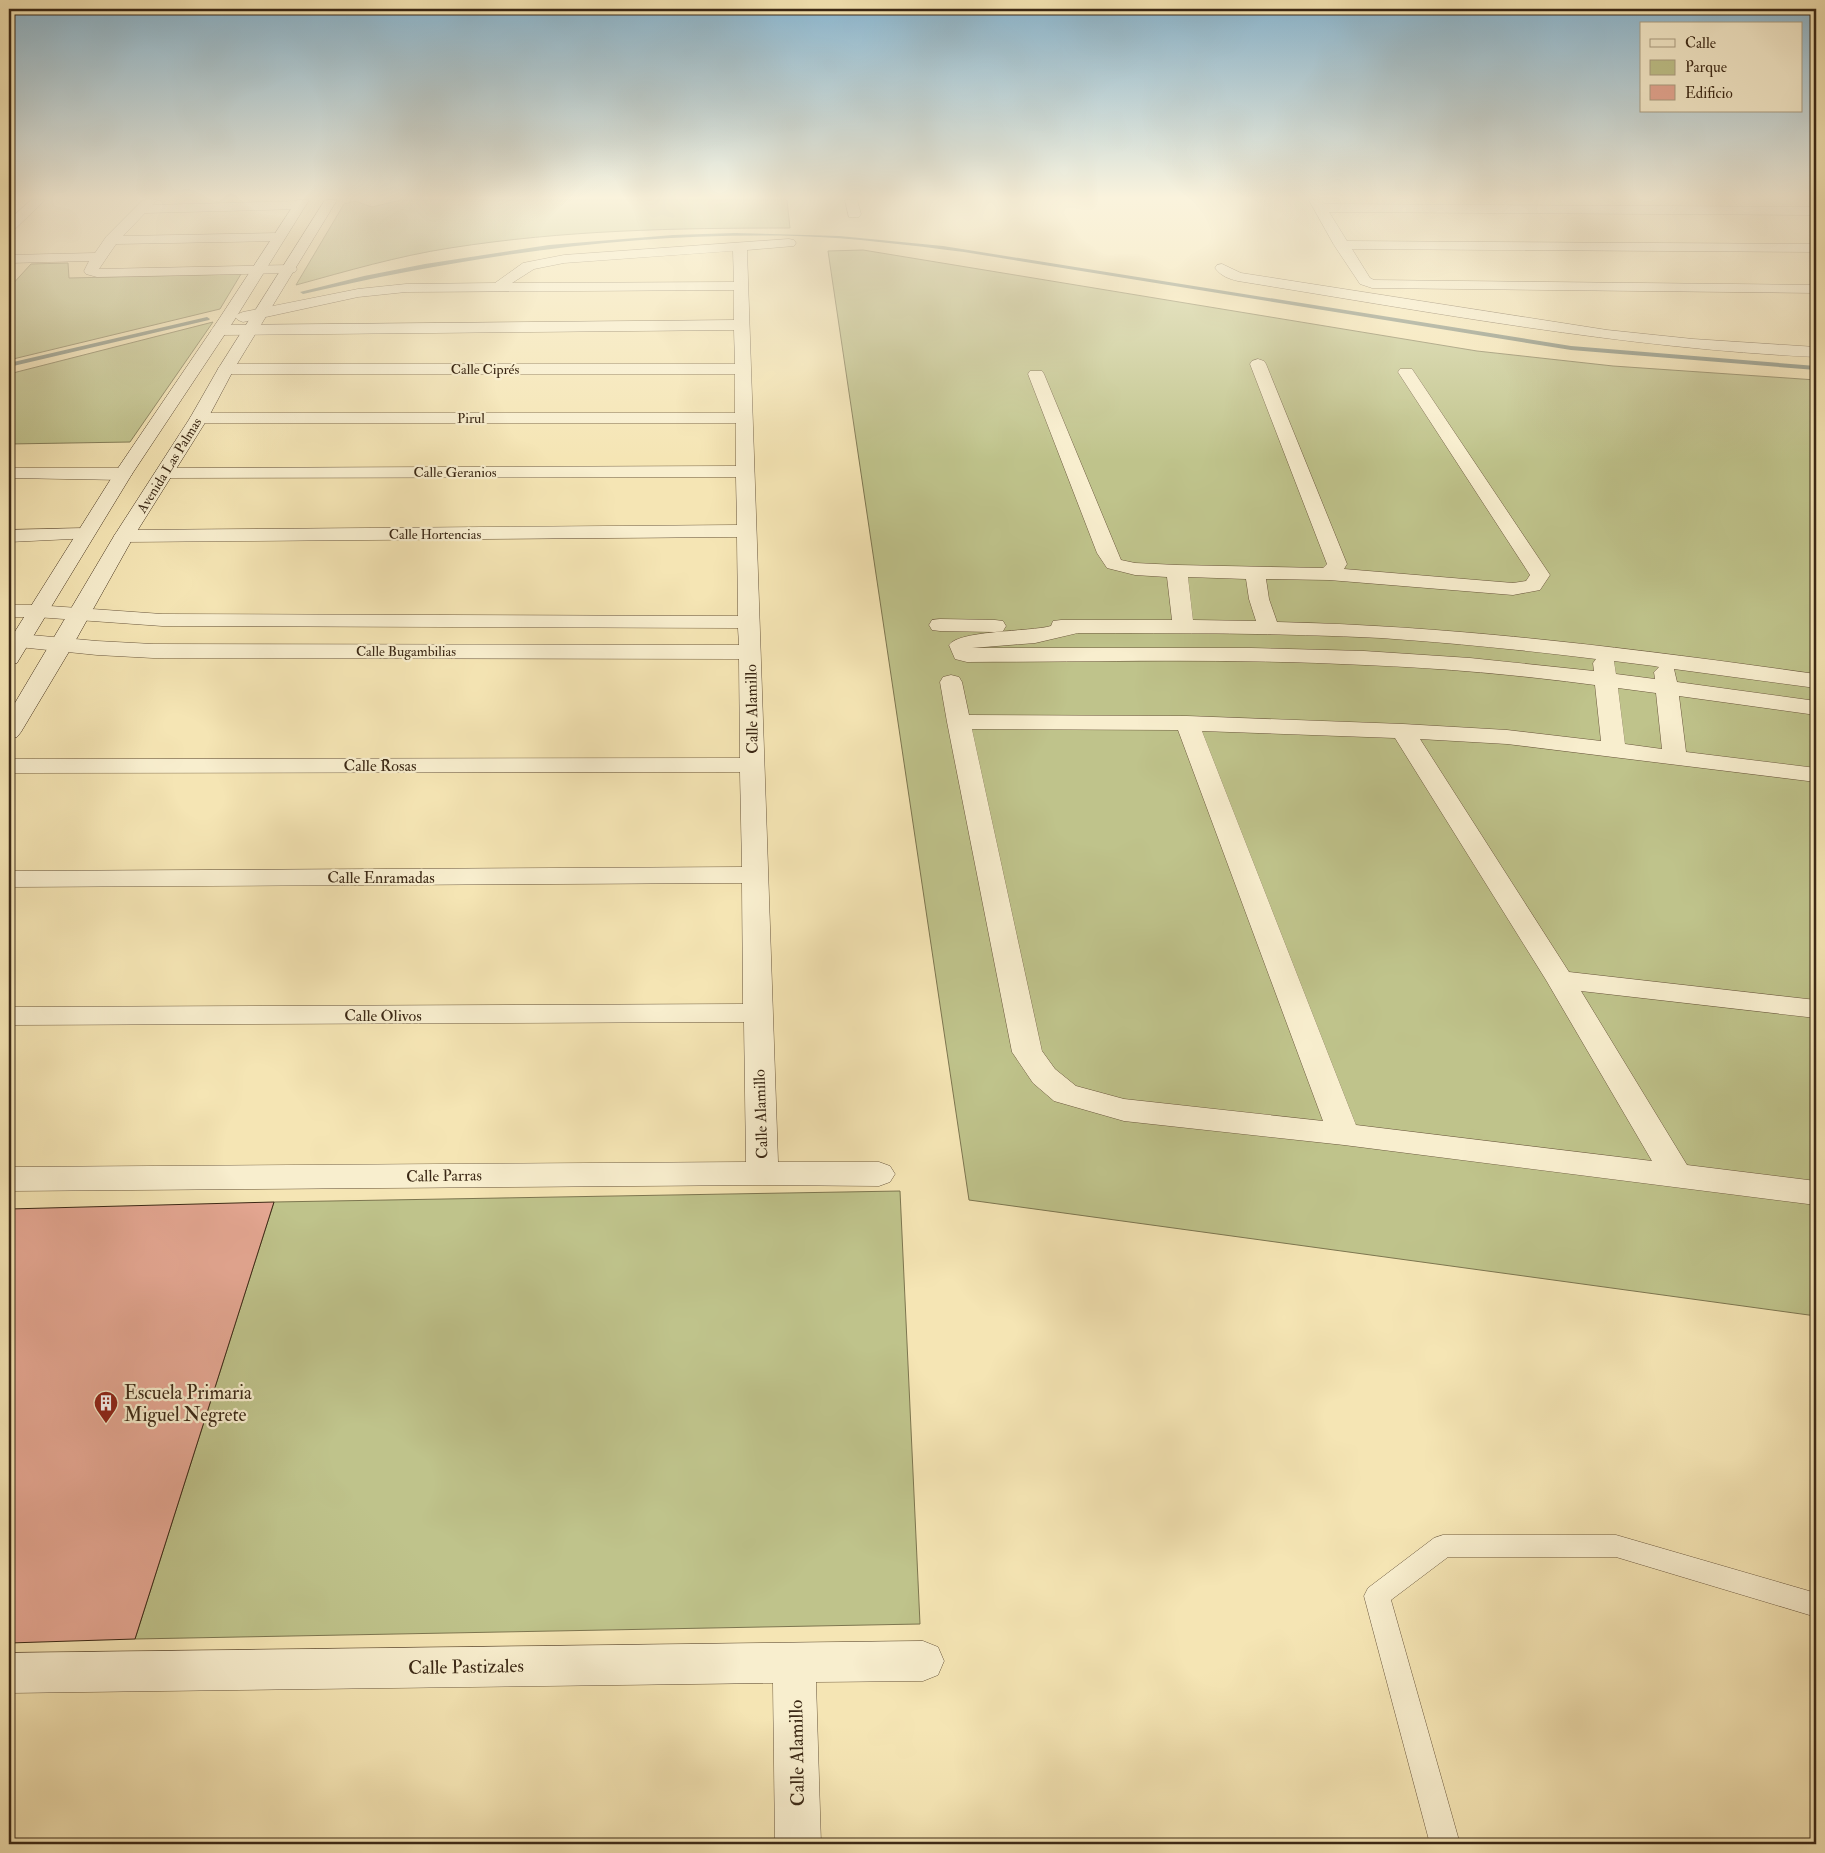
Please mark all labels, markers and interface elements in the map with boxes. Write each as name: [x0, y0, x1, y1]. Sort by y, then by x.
legend: [1640, 22, 1802, 112]
text: Calle: [1685, 34, 1716, 53]
text: Parque: [1685, 58, 1727, 77]
text: Edificio: [1685, 84, 1733, 103]
street label: Calle Ciprés: [451, 361, 519, 379]
street label: Pirul: [457, 410, 485, 427]
street label: Avenida Las Palmas: [133, 414, 206, 517]
street label: Calle Geranios: [414, 464, 497, 481]
street label: Calle Hortencias: [389, 526, 482, 543]
street label: Calle Bugambilias: [356, 643, 456, 660]
street label: Calle Alamillo: [741, 664, 763, 754]
street label: Calle Rosas: [344, 756, 416, 776]
street label: Calle Enramadas: [327, 868, 435, 888]
street label: Calle Olivos: [344, 1006, 422, 1026]
street label: Calle Alamillo: [749, 1068, 773, 1159]
street label: Calle Parras: [406, 1165, 482, 1187]
place label: Escuela Primaria Miguel Negrete: [124, 1381, 252, 1427]
building icon: Escuela Primaria Miguel Negrete: [93, 1390, 119, 1424]
street label: Calle Pastizales: [408, 1654, 524, 1680]
street label: Calle Alamillo: [784, 1699, 810, 1806]

